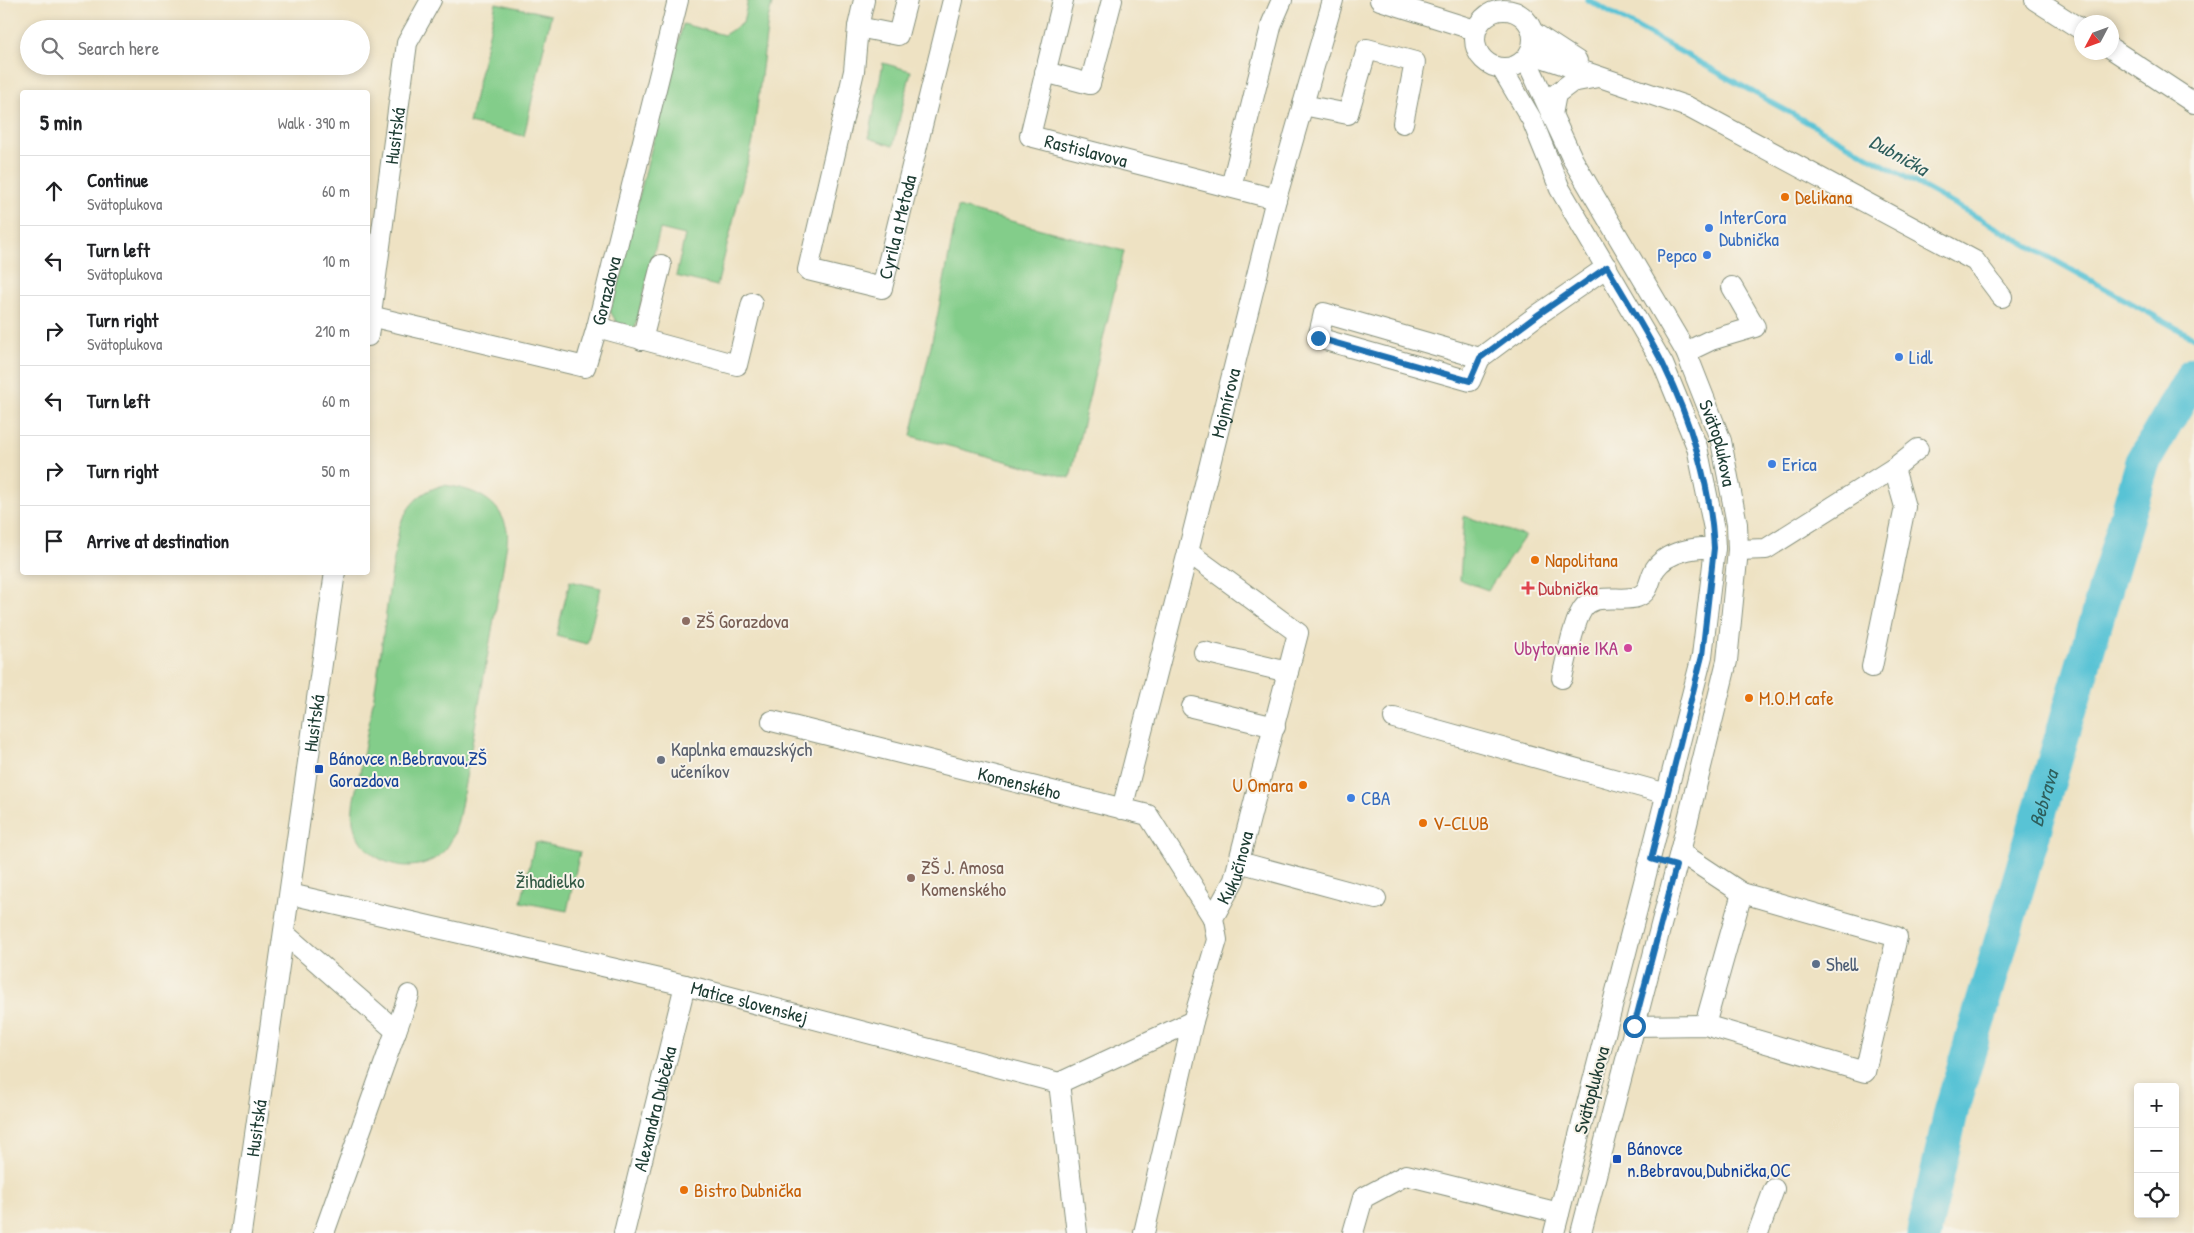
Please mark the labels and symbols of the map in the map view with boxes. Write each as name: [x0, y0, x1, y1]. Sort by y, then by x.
north arrow: [2074, 15, 2119, 60]
street label: Husitská: [378, 105, 411, 166]
street label: Rastislavova: [1042, 127, 1131, 174]
water label: Dubnička: [1865, 127, 1935, 183]
street label: Cyrila a Metoda: [872, 172, 923, 282]
place label: Delikana: [1795, 184, 1853, 210]
marker: Delikana: [1779, 191, 1791, 203]
place label: InterCora Dubnička: [1719, 204, 1787, 252]
marker: InterCora Dubnička: [1703, 222, 1715, 234]
place label: Pepco: [1657, 242, 1697, 268]
marker: Pepco: [1701, 249, 1713, 261]
street label: Gorazdova: [585, 253, 627, 328]
route end: [1307, 327, 1330, 350]
place label: Lidl: [1909, 344, 1934, 370]
marker: Lidl: [1893, 351, 1905, 363]
street label: Mojmírova: [1204, 365, 1246, 440]
street label: Svätoplukova: [1693, 396, 1743, 489]
place label: Erica: [1782, 451, 1817, 477]
marker: Erica: [1766, 458, 1778, 470]
place label: Napolitana: [1545, 547, 1618, 573]
marker: Napolitana: [1529, 554, 1541, 566]
place label: Dubnička: [1538, 575, 1599, 601]
marker: Dubnička: [1522, 582, 1534, 594]
place label: ZŠ Gorazdova: [696, 608, 789, 634]
marker: ZŠ Gorazdova: [680, 615, 692, 627]
place label: Ubytovanie IKA: [1514, 635, 1618, 661]
marker: Ubytovanie IKA: [1622, 642, 1634, 654]
place label: M.O.M cafe: [1759, 685, 1834, 711]
street label: Husitská: [297, 692, 330, 753]
marker: M.O.M cafe: [1743, 692, 1755, 704]
place label: Kaplnka emauzských učeníkov: [671, 736, 812, 784]
place label: Bánovce n.Bebravou,ZŠ Gorazdova: [329, 745, 487, 793]
marker: Kaplnka emauzských učeníkov: [655, 754, 667, 766]
street label: Komenského: [975, 760, 1064, 806]
marker: Bánovce n.Bebravou,ZŠ Gorazdova: [313, 763, 325, 775]
water label: Bebrava: [2022, 765, 2065, 830]
place label: U Omara: [1232, 772, 1294, 798]
marker: U Omara: [1297, 779, 1309, 791]
place label: CBA: [1361, 785, 1390, 811]
marker: CBA: [1345, 792, 1357, 804]
place label: V-CLUB: [1433, 810, 1489, 836]
marker: V-CLUB: [1417, 817, 1429, 829]
street label: Kukučínova: [1210, 828, 1259, 909]
place label: ZŠ J. Amosa Komenského: [921, 854, 1006, 902]
park label: Žihadielko: [515, 868, 585, 894]
marker: ZŠ J. Amosa Komenského: [905, 872, 917, 884]
place label: Shell: [1826, 951, 1859, 977]
marker: Shell: [1810, 958, 1822, 970]
street label: Matice slovenskej: [688, 974, 811, 1030]
route start: [1623, 1015, 1646, 1038]
street label: Alexandra Dubčeka: [627, 1043, 683, 1174]
street label: Svätoplukova: [1567, 1043, 1615, 1137]
street label: Husitská: [239, 1097, 273, 1158]
place label: Bánovce n.Bebravou,Dubnička,OC: [1627, 1135, 1791, 1183]
marker: Bánovce n.Bebravou,Dubnička,OC: [1611, 1153, 1623, 1165]
place label: Bistro Dubnička: [694, 1177, 802, 1203]
marker: Bistro Dubnička: [678, 1184, 690, 1196]

